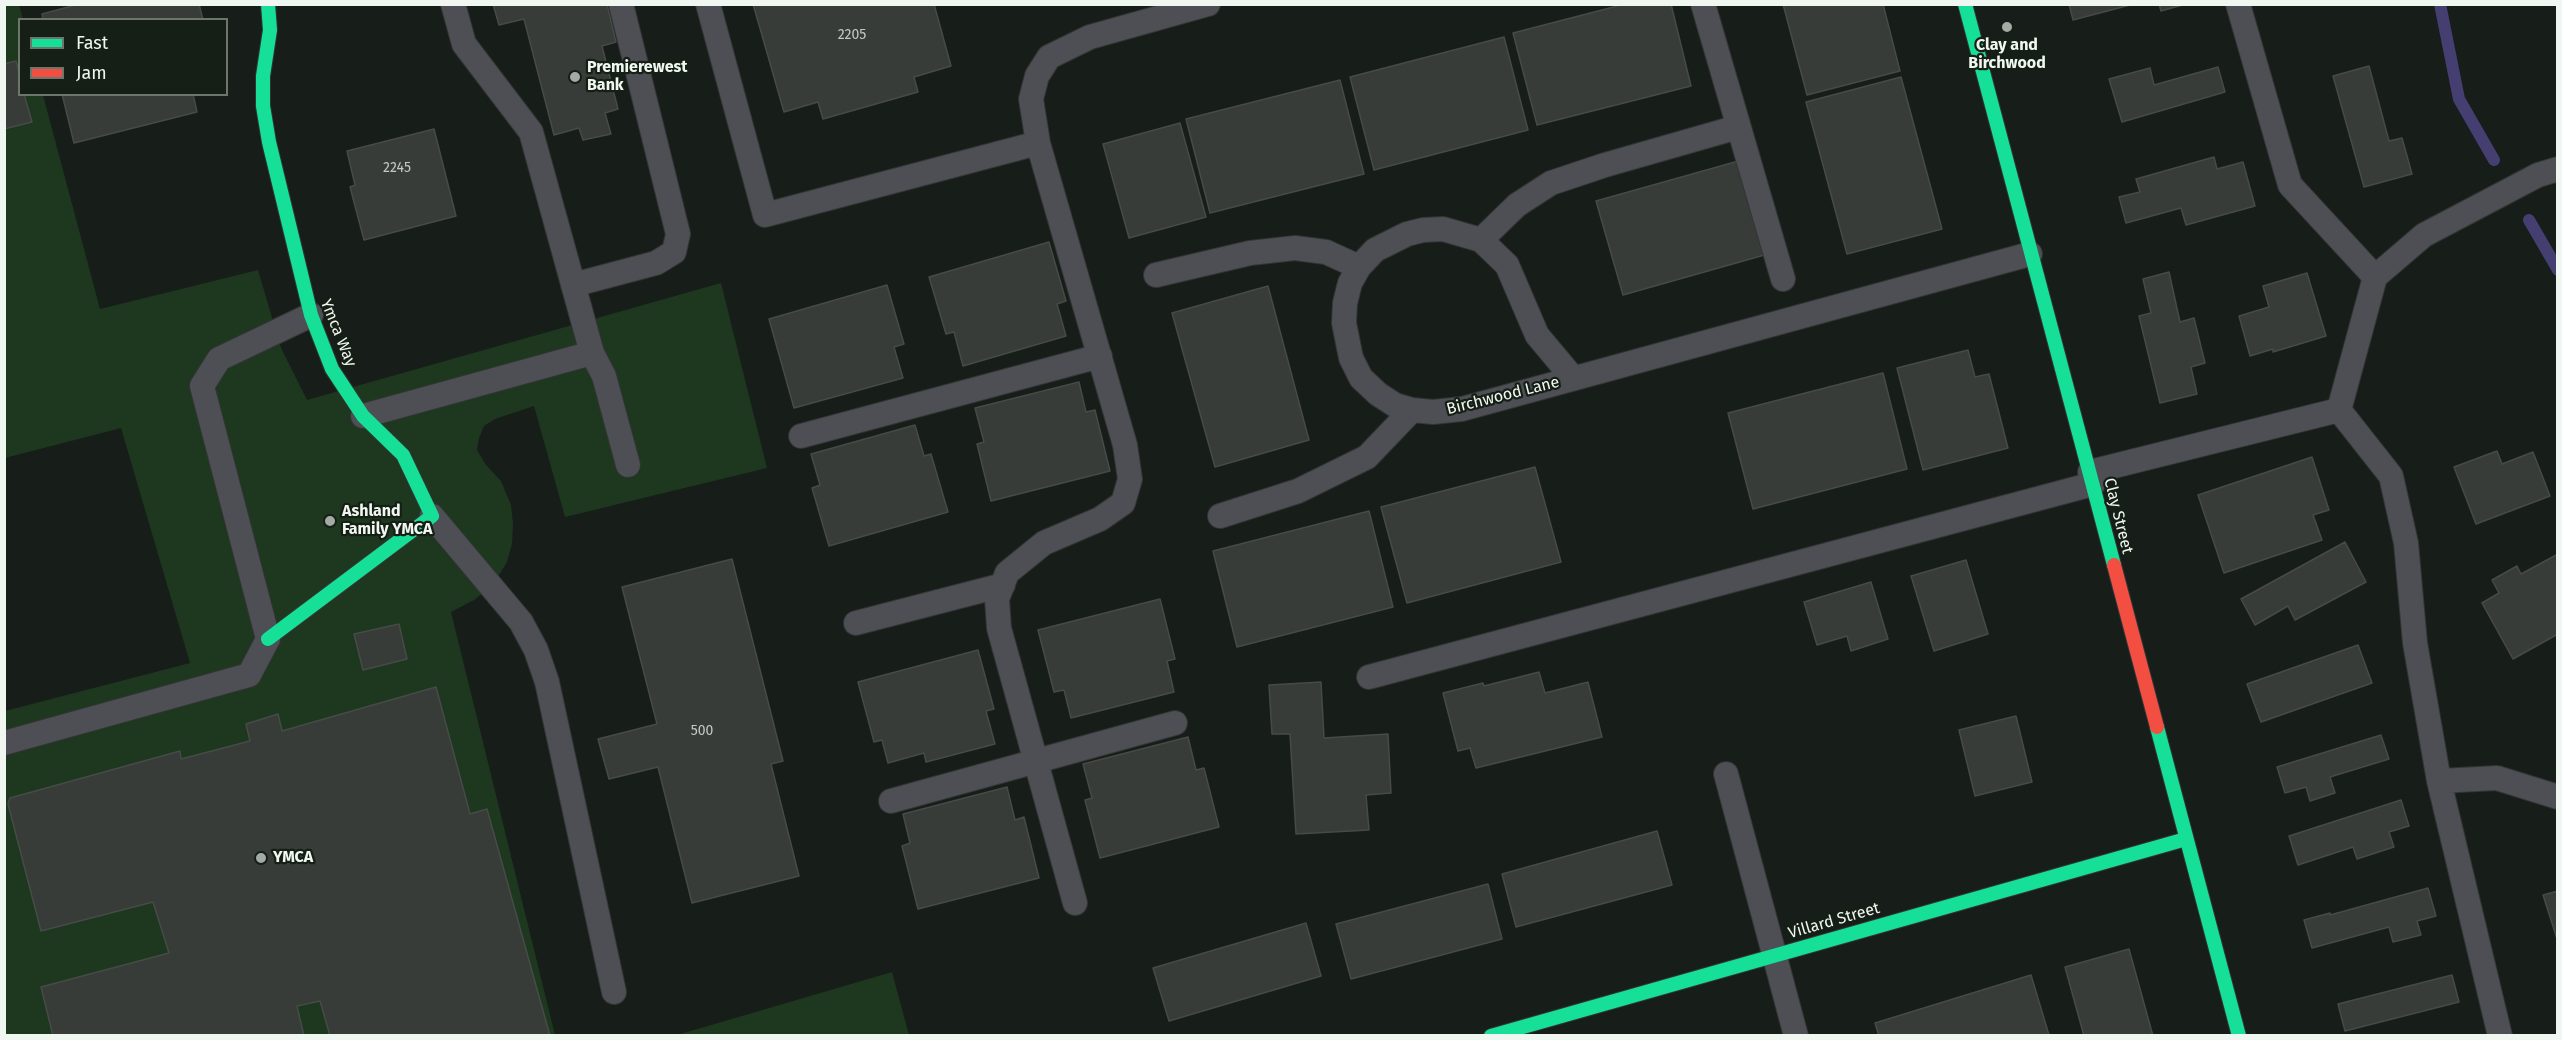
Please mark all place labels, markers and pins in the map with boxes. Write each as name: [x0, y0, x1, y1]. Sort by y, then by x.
marker: Clay and Birchwood: [2000, 20, 2014, 34]
place label: Clay and Birchwood: [1968, 36, 2046, 74]
place label: Premierewest Bank: [587, 58, 687, 96]
marker: Premierewest Bank: [568, 70, 582, 84]
place label: Ashland Family YMCA: [342, 502, 433, 540]
marker: Ashland Family YMCA: [323, 514, 337, 528]
place label: YMCA: [273, 848, 313, 868]
marker: YMCA: [254, 851, 268, 865]

